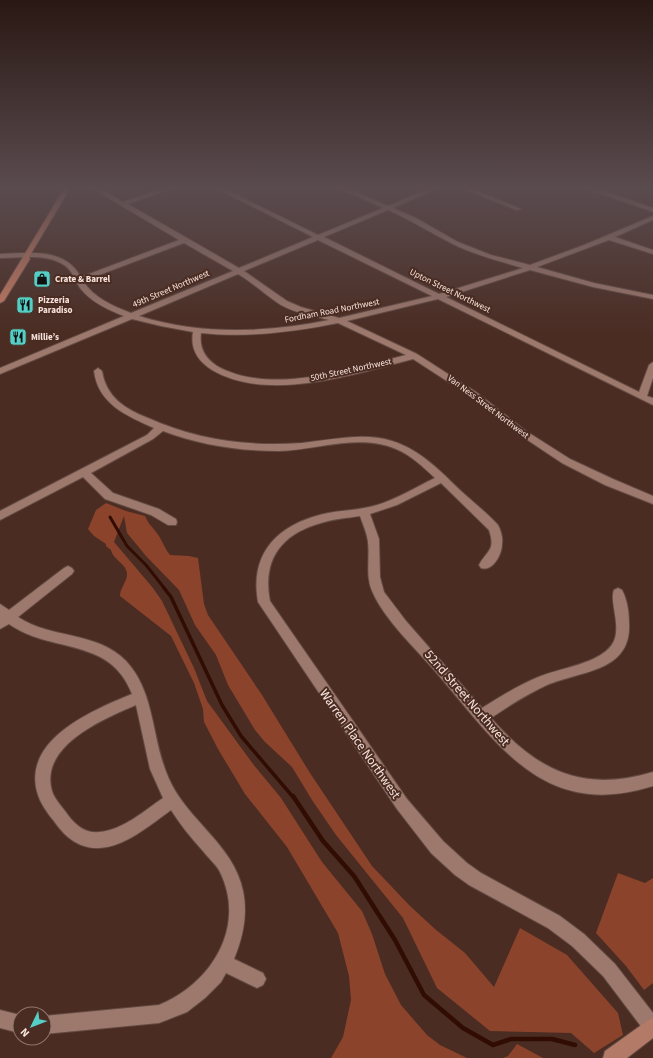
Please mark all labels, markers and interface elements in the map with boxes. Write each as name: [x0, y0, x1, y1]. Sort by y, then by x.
street label: Upton Street Northwest: [407, 266, 493, 316]
street label: 49th Street Northwest: [131, 267, 211, 311]
shop icon: Crate & Barrel: [32, 269, 52, 289]
place label: Crate & Barrel: [55, 273, 111, 286]
place label: Pizzeria Paradiso: [38, 294, 73, 317]
restaurant icon: Pizzeria Paradiso: [15, 295, 35, 315]
street label: Fordham Road Northwest: [283, 295, 381, 327]
restaurant icon: Millie’s: [8, 327, 28, 347]
place label: Millie’s: [31, 331, 59, 344]
street label: 50th Street Northwest: [309, 355, 393, 385]
street label: Van Ness Street Northwest: [445, 372, 531, 442]
street label: 52nd Street Northwest: [420, 646, 514, 750]
street label: Warren Place Northwest: [315, 685, 405, 803]
north arrow: [12, 1006, 52, 1046]
text: N: [17, 1025, 33, 1040]

